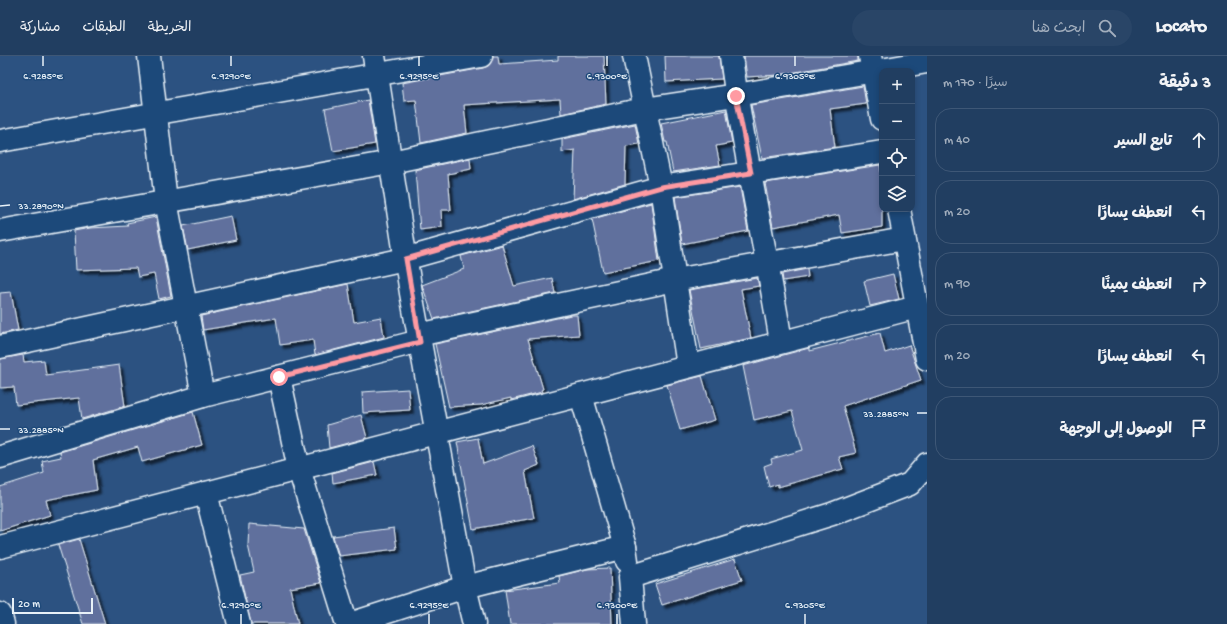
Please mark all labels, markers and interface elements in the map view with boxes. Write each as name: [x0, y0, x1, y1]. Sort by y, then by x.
search box: [852, 10, 1132, 46]
text: Locato: [1156, 16, 1207, 39]
icon: search: [1096, 17, 1118, 39]
text: مشاركة: [20, 20, 60, 37]
text: الطبقات: [82, 20, 126, 37]
text: الخريطة: [148, 20, 191, 37]
text: ابحث هنا: [1032, 20, 1086, 38]
map controls: [879, 68, 915, 212]
button: +: [879, 68, 915, 104]
text: 6.9285°E: [23, 71, 64, 83]
text: 6.9290°E: [211, 71, 252, 83]
text: 6.9295°E: [399, 71, 439, 83]
text: 6.9300°E: [587, 71, 628, 83]
text: 6.9305°E: [775, 71, 816, 83]
text: 3 دقيقة: [1159, 74, 1211, 94]
text: سيرًا · 170 m: [943, 76, 1008, 91]
route end: [727, 87, 745, 105]
button: −: [879, 104, 915, 140]
icon: ahead: [1188, 129, 1210, 151]
text: 40 m: [944, 133, 970, 148]
text: تابع السير: [1115, 133, 1172, 151]
button: locate: [879, 140, 915, 176]
button: layers: [879, 176, 915, 212]
text: 33.2890°N: [17, 201, 64, 213]
icon: left: [1188, 201, 1210, 223]
text: 20 m: [944, 205, 970, 220]
text: انعطف يسارًا: [1098, 205, 1172, 223]
icon: right: [1188, 273, 1210, 295]
text: 90 m: [944, 277, 970, 292]
text: انعطف يمينًا: [1101, 277, 1172, 295]
icon: left: [1188, 345, 1210, 367]
text: 20 m: [944, 349, 970, 364]
text: انعطف يسارًا: [1098, 349, 1172, 367]
route start: [270, 368, 288, 386]
text: 33.2885°N: [862, 409, 909, 421]
icon: arrive: [1188, 417, 1210, 439]
text: الوصول إلى الوجهة: [1059, 421, 1172, 439]
text: 33.2885°N: [17, 425, 64, 437]
scale bar: [12, 596, 93, 615]
text: 20 m: [18, 599, 40, 611]
text: 6.9290°E: [221, 600, 262, 612]
text: 6.9295°E: [409, 600, 449, 612]
text: 6.9300°E: [597, 600, 638, 612]
text: 6.9305°E: [785, 600, 826, 612]

